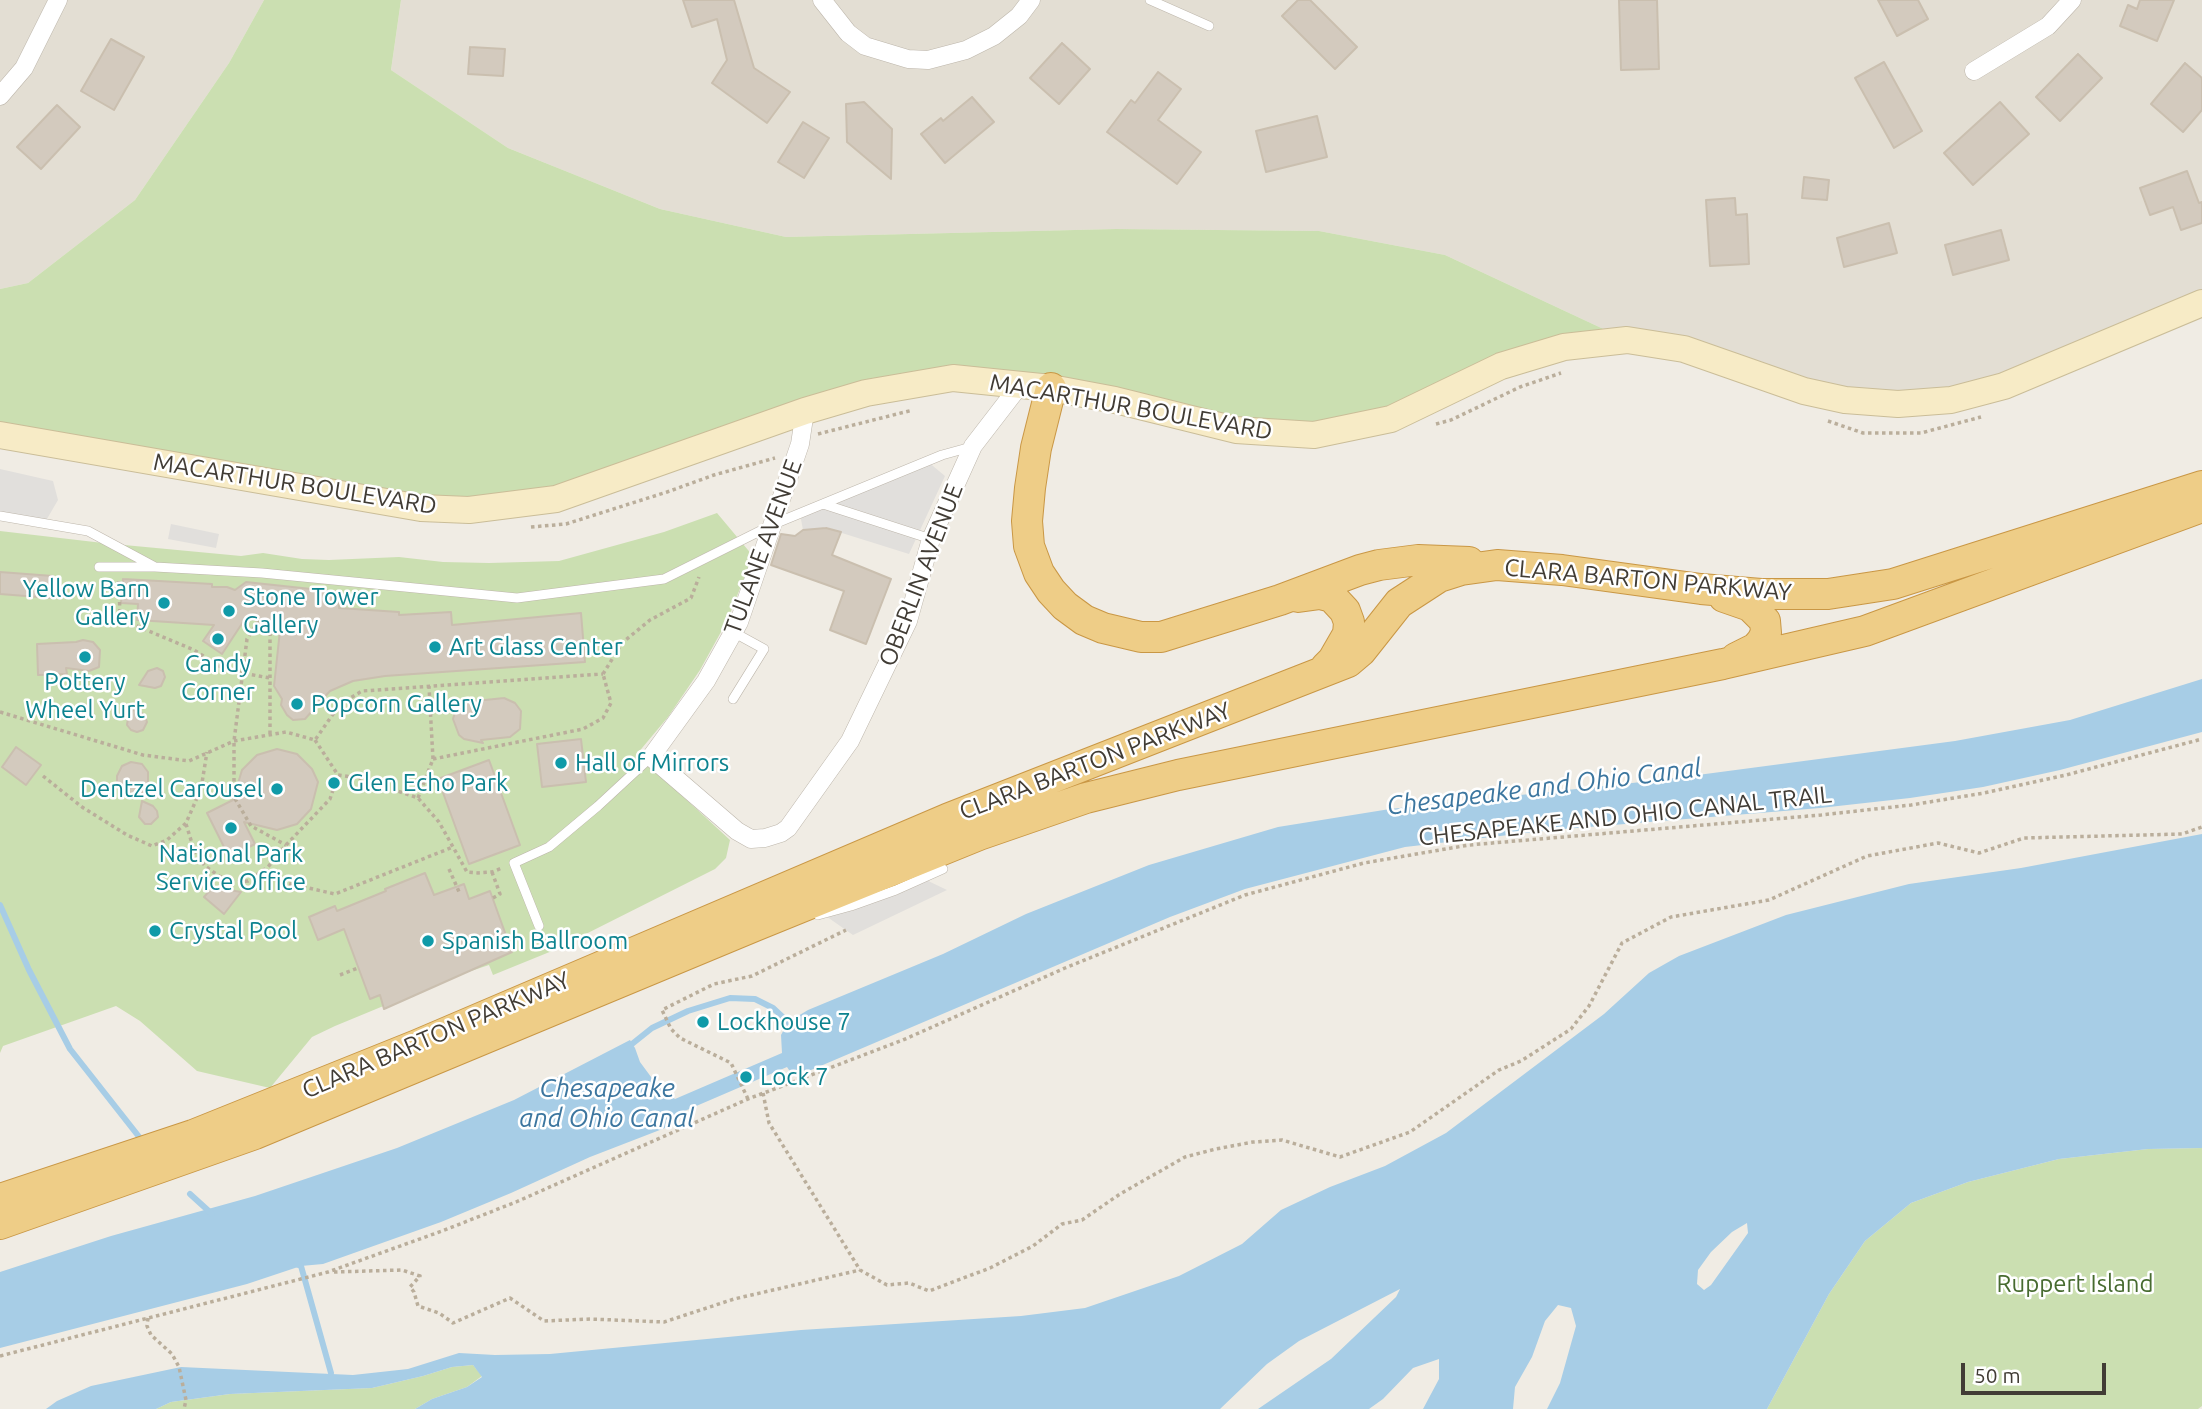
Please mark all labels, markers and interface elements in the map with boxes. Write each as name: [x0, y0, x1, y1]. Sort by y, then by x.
street label: MACARTHUR BOULEVARD: [987, 368, 1275, 446]
street label: MACARTHUR BOULEVARD: [151, 447, 439, 521]
street label: TULANE AVENUE: [718, 455, 808, 639]
street label: OBERLIN AVENUE: [873, 480, 969, 670]
street label: CLARA BARTON PARKWAY: [1503, 553, 1793, 607]
place label: Yellow Barn Gallery: [23, 575, 150, 631]
place label: Stone Tower Gallery: [243, 583, 379, 639]
marker: Yellow Barn Gallery: [156, 595, 172, 611]
marker: Stone Tower Gallery: [221, 603, 237, 619]
marker: Candy Corner: [210, 631, 226, 647]
place label: Art Glass Center: [449, 633, 623, 661]
marker: Art Glass Center: [427, 639, 443, 655]
marker: Pottery Wheel Yurt: [77, 649, 93, 665]
place label: Candy Corner: [181, 650, 255, 706]
place label: Pottery Wheel Yurt: [25, 668, 145, 724]
place label: Popcorn Gallery: [311, 690, 482, 718]
marker: Popcorn Gallery: [289, 696, 305, 712]
street label: CLARA BARTON PARKWAY: [955, 696, 1235, 826]
place label: Hall of Mirrors: [575, 749, 729, 777]
water label: Chesapeake and Ohio Canal: [1385, 752, 1703, 822]
marker: Hall of Mirrors: [553, 755, 569, 771]
place label: Glen Echo Park: [348, 769, 508, 797]
place label: Dentzel Carousel: [80, 775, 263, 803]
marker: Glen Echo Park: [326, 775, 342, 791]
street label: CHESAPEAKE AND OHIO CANAL TRAIL: [1417, 780, 1833, 852]
marker: Dentzel Carousel: [269, 781, 285, 797]
marker: National Park Service Office: [223, 820, 239, 836]
place label: National Park Service Office: [156, 840, 306, 896]
place label: Crystal Pool: [169, 917, 297, 945]
marker: Crystal Pool: [147, 923, 163, 939]
place label: Spanish Ballroom: [442, 927, 628, 955]
marker: Spanish Ballroom: [420, 933, 436, 949]
street label: CLARA BARTON PARKWAY: [298, 965, 574, 1105]
place label: Lockhouse 7: [717, 1008, 851, 1036]
marker: Lockhouse 7: [695, 1014, 711, 1030]
place label: Lock 7: [760, 1063, 829, 1091]
marker: Lock 7: [738, 1069, 754, 1085]
water label: Chesapeake and Ohio Canal: [519, 1072, 695, 1134]
park label: Ruppert Island: [1997, 1270, 2153, 1298]
scale bar: [1964, 1350, 2109, 1394]
text: 50 m: [1974, 1363, 2021, 1387]

